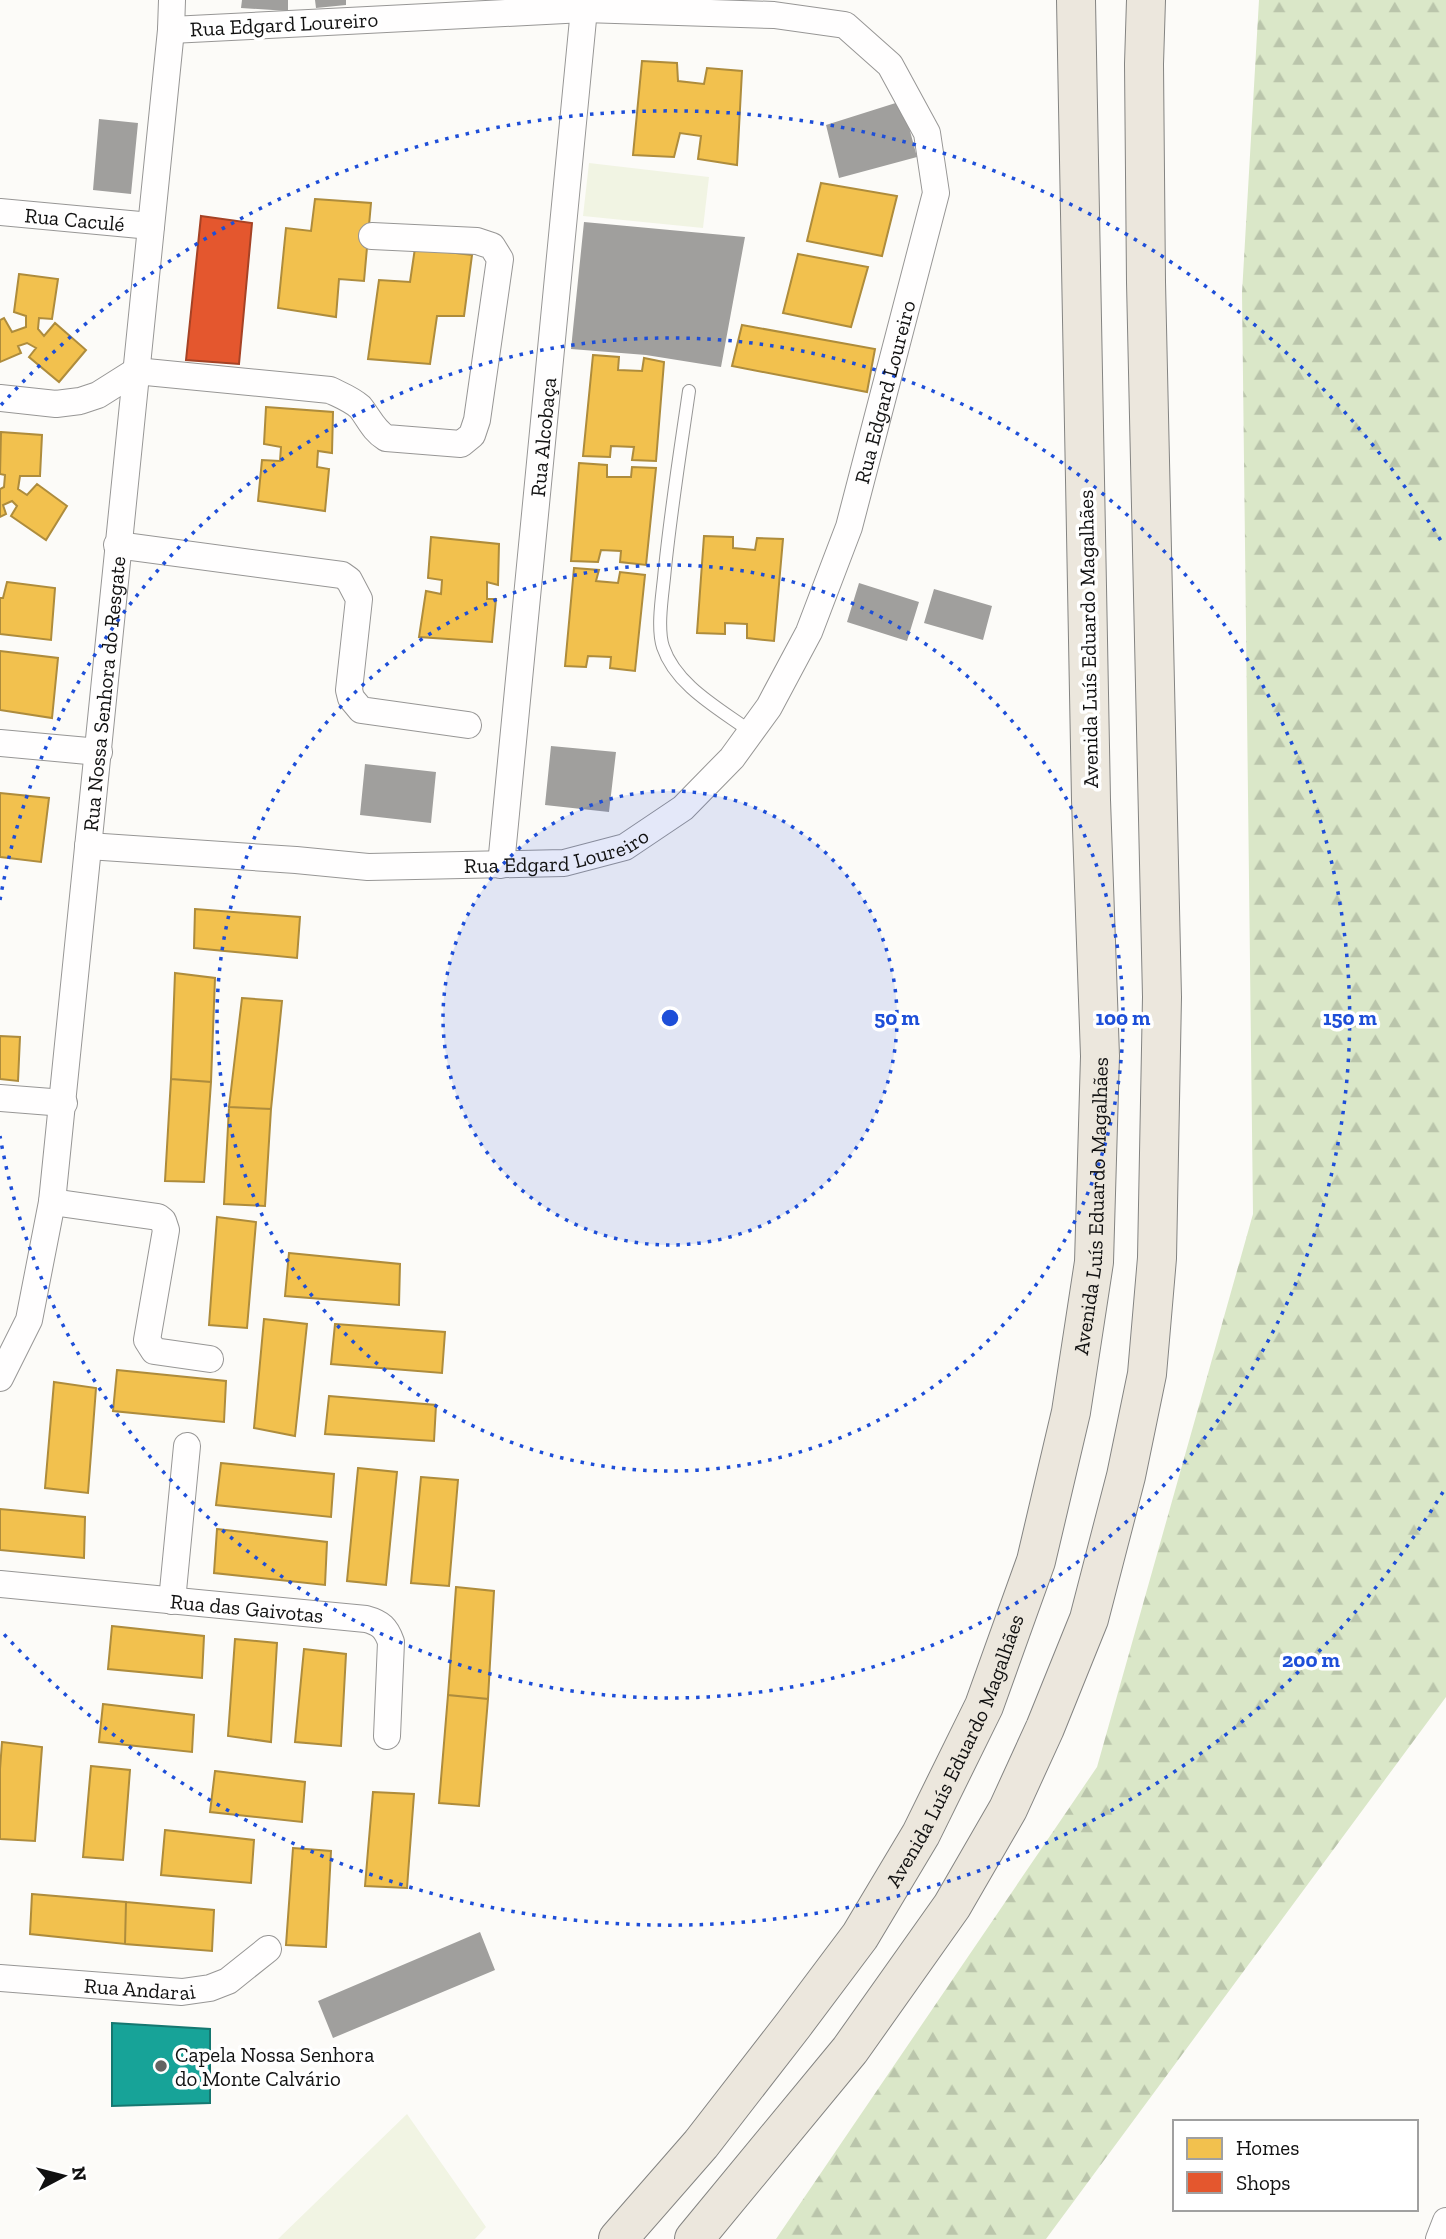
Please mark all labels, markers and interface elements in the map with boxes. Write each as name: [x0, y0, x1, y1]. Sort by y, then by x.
street label: Rua Edgard Loureiro: [189, 7, 379, 41]
street label: Rua Caculé: [24, 202, 126, 236]
street label: Rua Edgard Loureiro: [848, 297, 920, 486]
street label: Rua Alcobaça: [524, 376, 561, 498]
street label: Avenida Luís Eduardo Magalhães: [1073, 490, 1103, 788]
street label: Rua Nossa Senhora do Resgate: [77, 555, 130, 833]
street label: Rua Edgard Loureiro: [464, 822, 653, 878]
text: 50 m: [874, 1005, 920, 1030]
text: 100 m: [1096, 1005, 1151, 1030]
text: 150 m: [1323, 1005, 1378, 1030]
centre of rings: [658, 1006, 682, 1030]
street label: Avenida Luís Eduardo Magalhães: [1067, 1057, 1112, 1356]
street label: Rua das Gaivotas: [169, 1588, 325, 1627]
street label: Avenida Luís Eduardo Magalhães: [880, 1611, 1028, 1891]
text: 200 m: [1282, 1647, 1340, 1672]
street label: Rua Andarai: [83, 1972, 197, 2005]
place label: Capela Nossa Senhora do Monte Calvário: [175, 2042, 374, 2091]
marker: Capela Nossa Senhora do Monte Calvário: [153, 2058, 169, 2074]
legend: [1173, 2120, 1418, 2211]
text: Homes: [1236, 2135, 1299, 2160]
north arrow: [28, 2141, 98, 2211]
text: N: [67, 2165, 92, 2183]
text: Shops: [1236, 2170, 1290, 2195]

